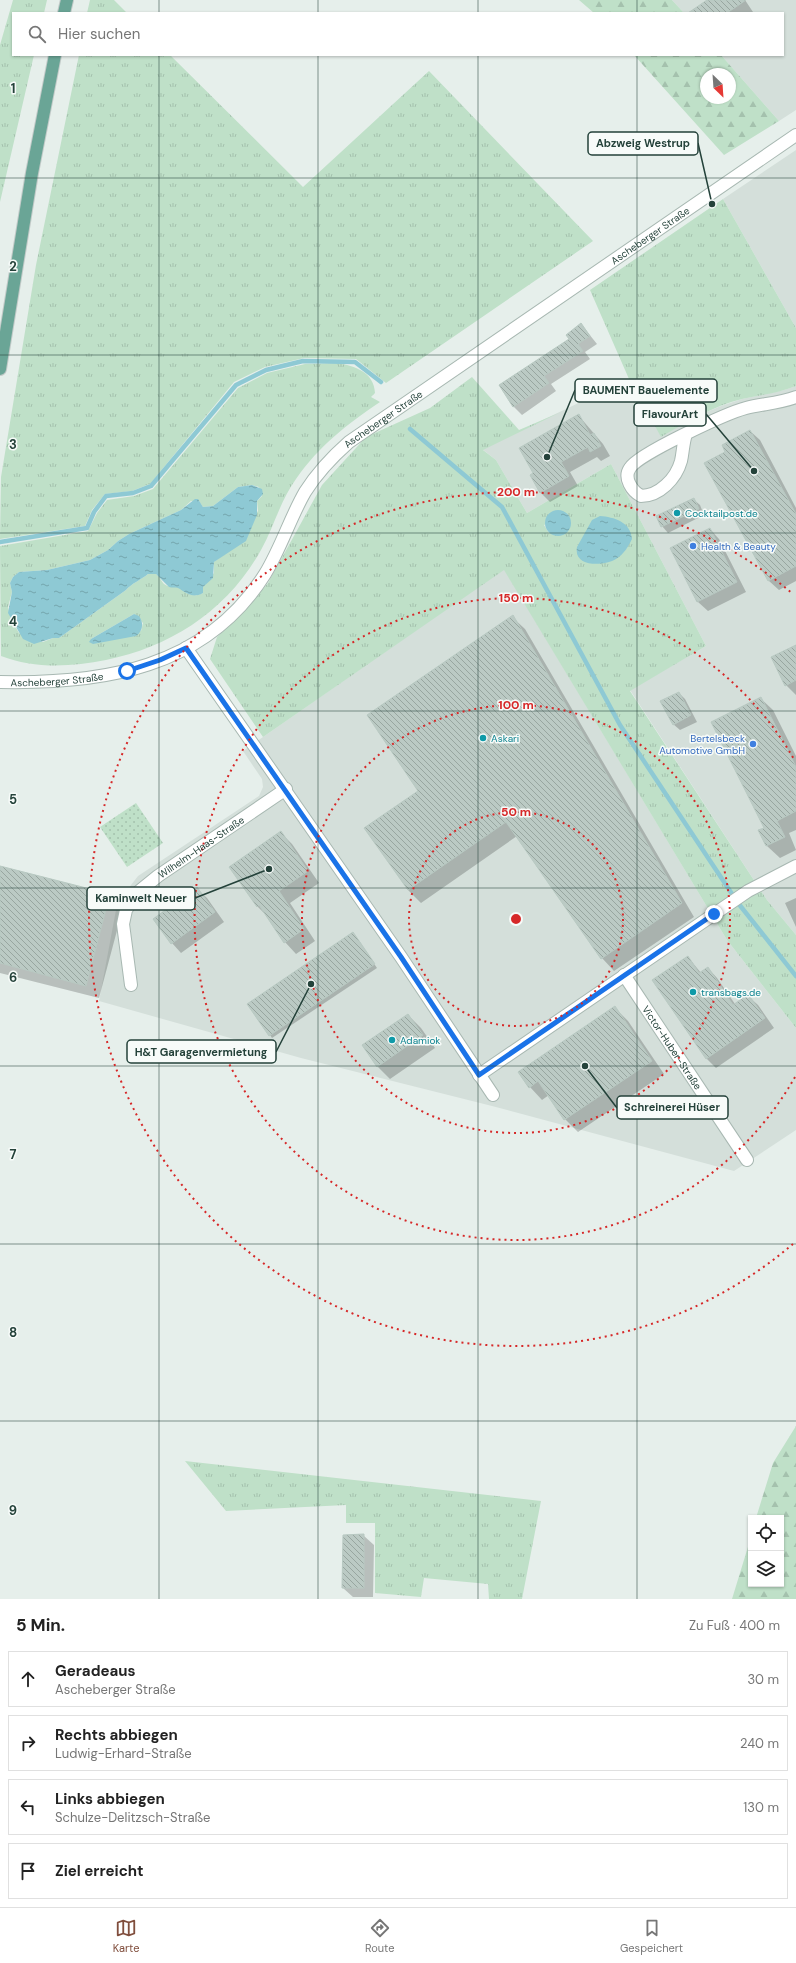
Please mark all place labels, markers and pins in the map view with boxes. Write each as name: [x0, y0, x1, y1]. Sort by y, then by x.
callout: Abzweig Westrup: [588, 132, 698, 155]
callout: BAUMENT Bauelemente: [575, 379, 717, 402]
callout: FlavourArt: [634, 403, 706, 426]
place label: Cocktailpost.de: [685, 507, 758, 520]
marker: Cocktailpost.de: [672, 508, 682, 518]
place label: Health & Beauty: [701, 540, 776, 553]
marker: Health & Beauty: [688, 541, 698, 551]
place label: Askari: [491, 732, 519, 745]
place label: Bertelsbeck Automotive GmbH: [659, 732, 745, 757]
marker: Askari: [478, 733, 488, 743]
marker: Bertelsbeck Automotive GmbH: [748, 739, 758, 749]
callout: Kaminwelt Neuer: [87, 887, 195, 910]
centre of rings: [509, 912, 523, 926]
place label: transbags.de: [701, 986, 761, 999]
marker: transbags.de: [688, 987, 698, 997]
place label: Adamiok: [400, 1034, 440, 1047]
marker: Adamiok: [387, 1035, 397, 1045]
callout: H&T Garagenvermietung: [127, 1040, 276, 1063]
callout: Schreinerei Hüser: [617, 1096, 728, 1119]

